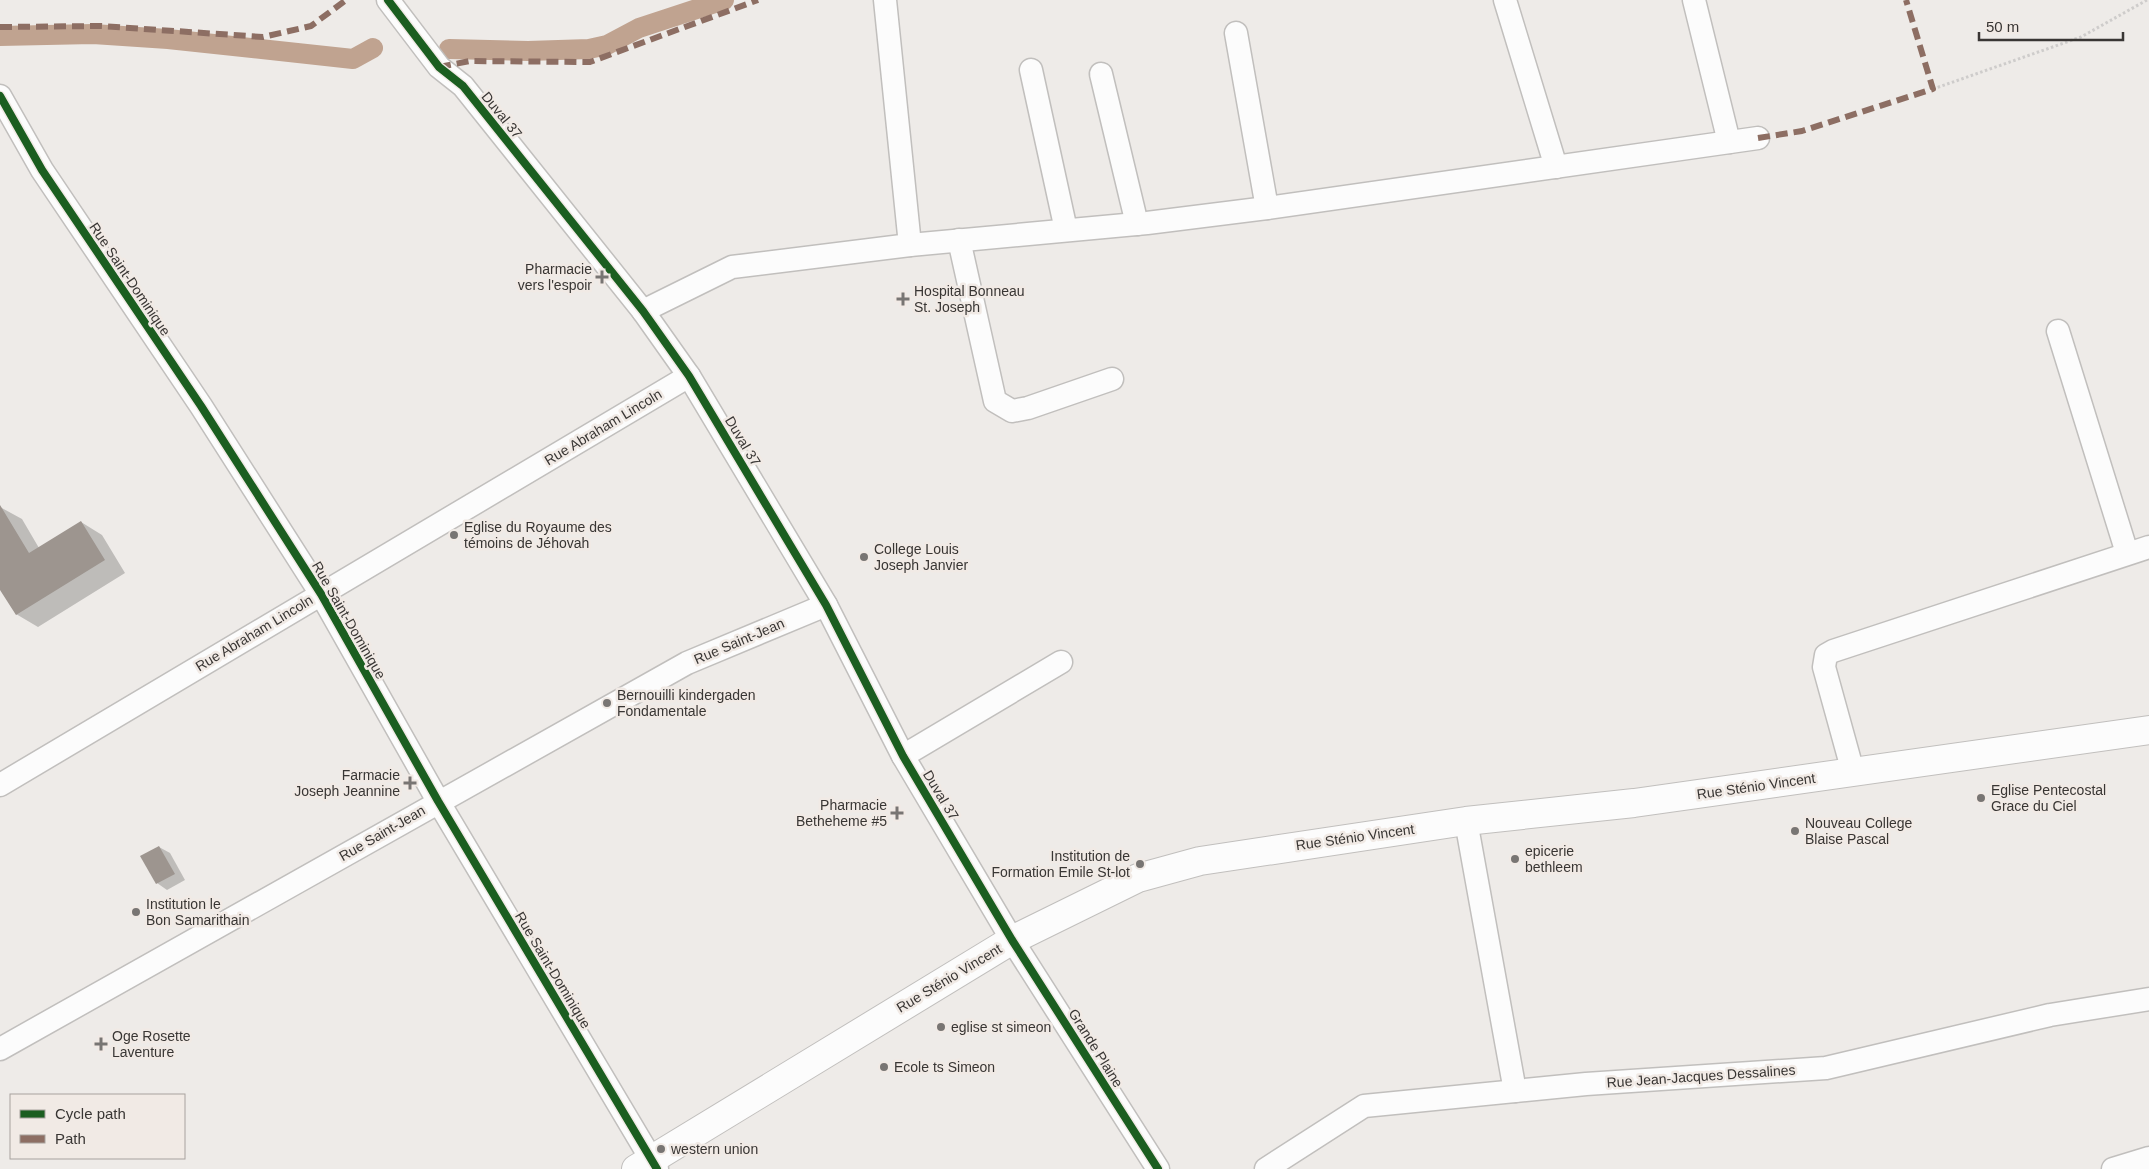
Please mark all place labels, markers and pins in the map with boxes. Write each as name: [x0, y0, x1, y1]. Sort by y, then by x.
place label: Pharmacie vers l'espoir: [518, 261, 592, 293]
marker: Pharmacie vers l'espoir: [596, 271, 608, 283]
place label: Hospital Bonneau St. Joseph: [914, 283, 1025, 315]
marker: Hospital Bonneau St. Joseph: [896, 292, 910, 306]
place label: Eglise du Royaume des témoins de Jéhovah: [464, 519, 612, 551]
marker: Eglise du Royaume des témoins de Jéhovah: [448, 529, 460, 541]
place label: College Louis Joseph Janvier: [874, 541, 969, 573]
marker: College Louis Joseph Janvier: [858, 551, 870, 563]
place label: Bernouilli kindergaden Fondamentale: [617, 687, 756, 719]
marker: Bernouilli kindergaden Fondamentale: [601, 697, 613, 709]
place label: Farmacie Joseph Jeannine: [294, 767, 400, 799]
marker: Farmacie Joseph Jeannine: [404, 777, 416, 789]
place label: Eglise Pentecostal Grace du Ciel: [1991, 782, 2106, 814]
marker: Eglise Pentecostal Grace du Ciel: [1975, 792, 1987, 804]
place label: Pharmacie Betheheme #5: [796, 797, 887, 829]
marker: Pharmacie Betheheme #5: [891, 807, 903, 819]
place label: Nouveau College Blaise Pascal: [1805, 815, 1913, 847]
marker: Nouveau College Blaise Pascal: [1789, 825, 1801, 837]
place label: epicerie bethleem: [1525, 843, 1583, 875]
place label: Institution de Formation Emile St-lot: [992, 848, 1130, 880]
marker: epicerie bethleem: [1509, 853, 1521, 865]
marker: Institution de Formation Emile St-lot: [1134, 858, 1146, 870]
place label: Institution le Bon Samarithain: [146, 896, 250, 928]
marker: Institution le Bon Samarithain: [130, 906, 142, 918]
place label: eglise st simeon: [951, 1019, 1051, 1035]
marker: eglise st simeon: [935, 1021, 947, 1033]
place label: Oge Rosette Laventure: [112, 1028, 191, 1060]
marker: Oge Rosette Laventure: [94, 1037, 108, 1051]
place label: Ecole ts Simeon: [894, 1059, 995, 1075]
marker: Ecole ts Simeon: [878, 1061, 890, 1073]
place label: western union: [670, 1141, 758, 1157]
marker: western union: [655, 1143, 667, 1155]

